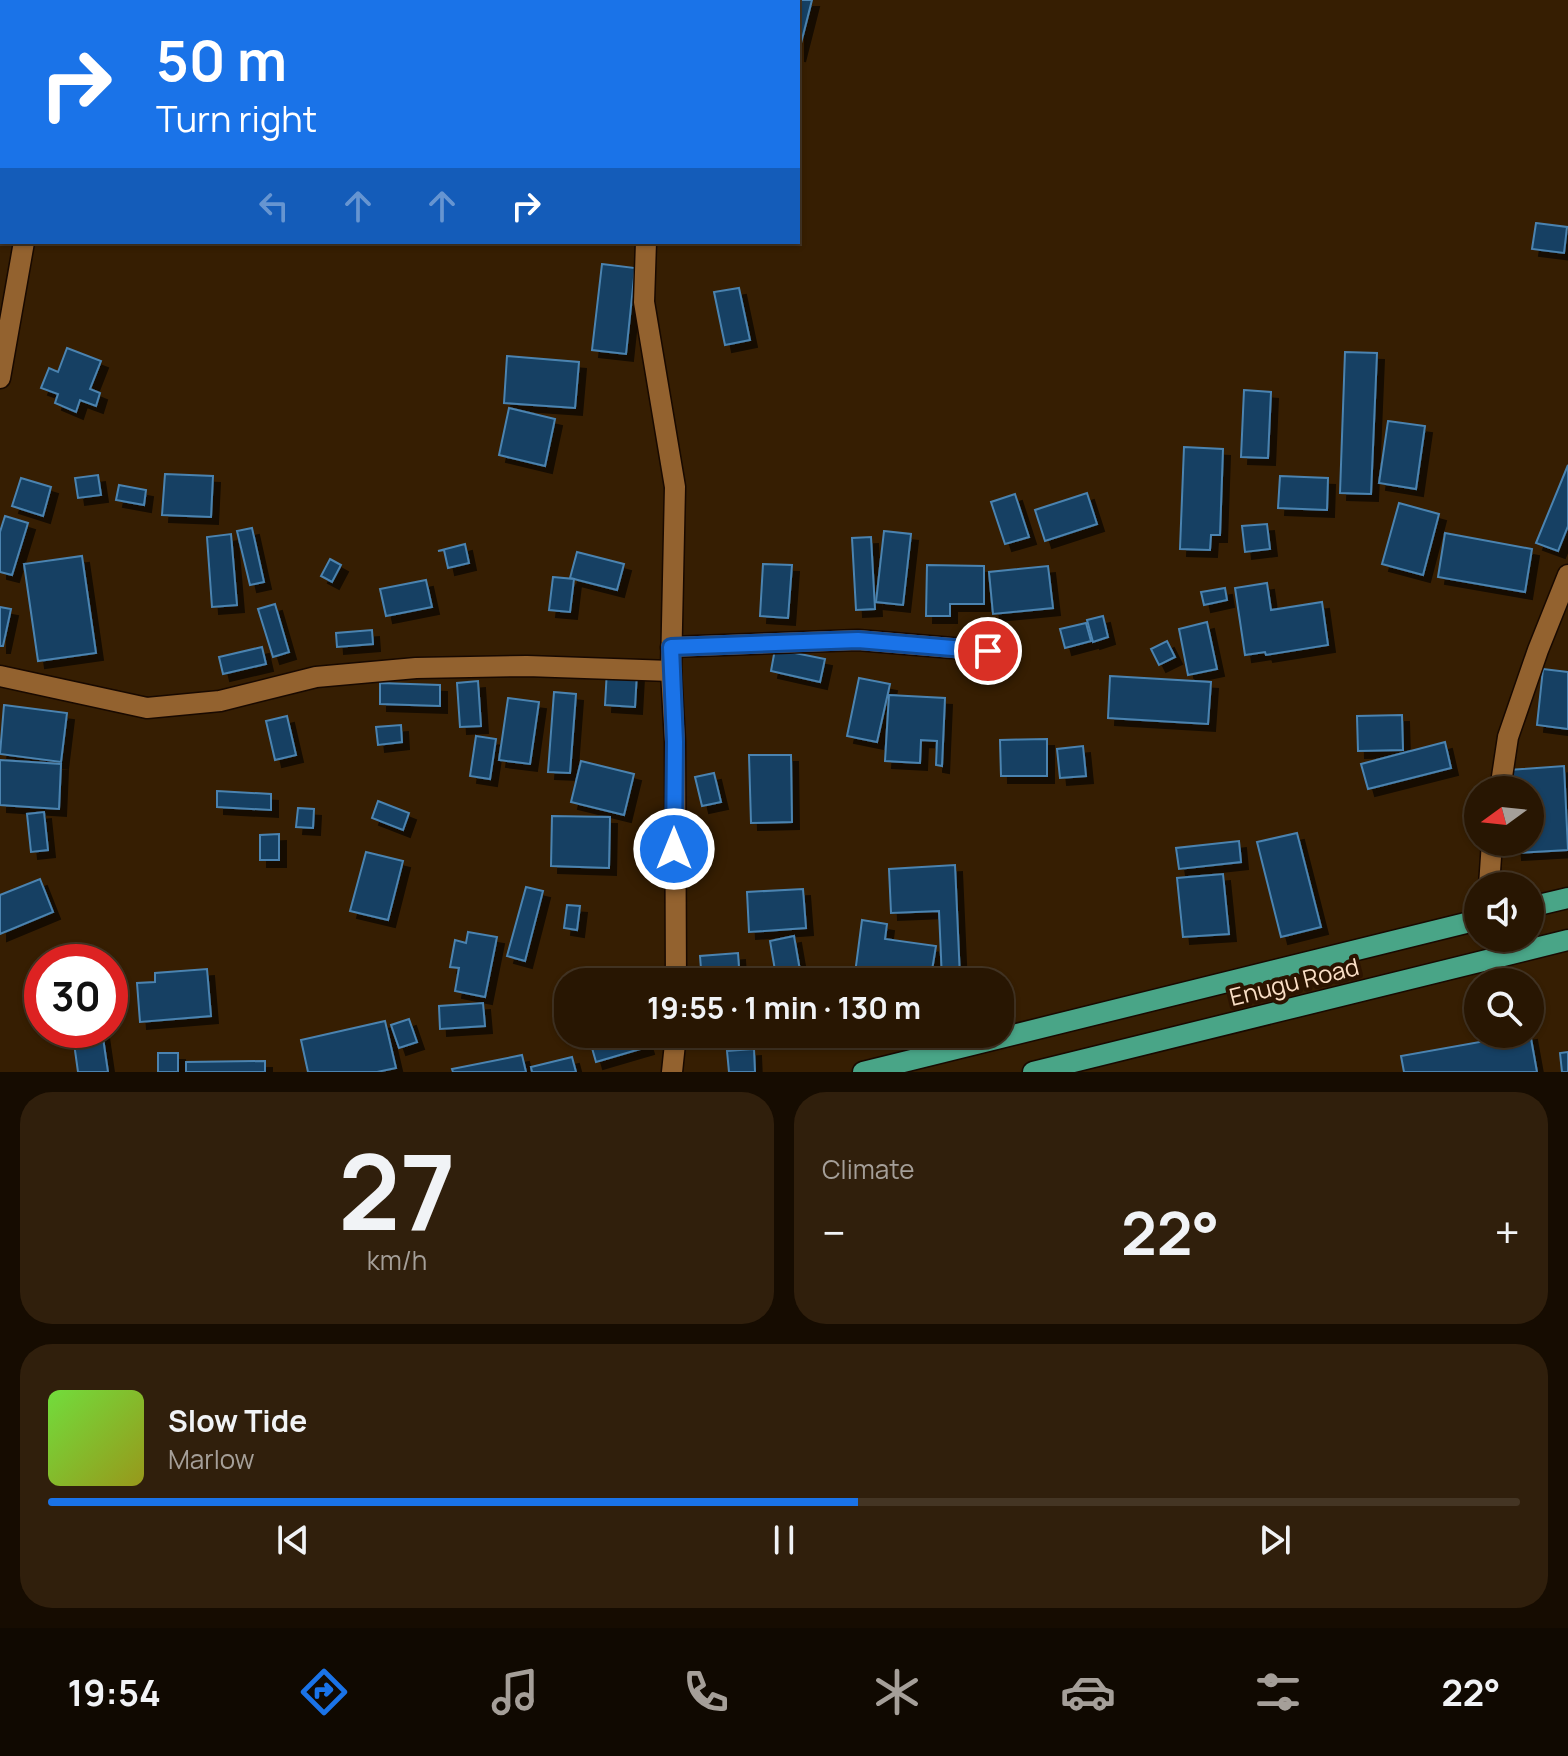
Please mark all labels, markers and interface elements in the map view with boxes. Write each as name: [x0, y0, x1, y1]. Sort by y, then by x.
text: 50 m: [156, 21, 287, 98]
icon: right: [24, 32, 128, 136]
text: Turn right: [156, 94, 317, 143]
icon: left: [252, 184, 296, 228]
icon: ahead: [336, 184, 380, 228]
icon: ahead: [420, 184, 464, 228]
icon: right: [504, 184, 548, 228]
pin: [954, 617, 1022, 685]
icon: arrive: [966, 629, 1010, 673]
north arrow: [1464, 776, 1544, 856]
map controls: [1464, 776, 1544, 1048]
position arrow: [632, 807, 716, 891]
button: sound: [1464, 872, 1544, 952]
speed limit sign: 30: [24, 944, 128, 1048]
street label: Enugu Road: [1226, 949, 1362, 1013]
button: search: [1464, 968, 1544, 1048]
text: 19:55 · 1 min · 130 m: [647, 987, 921, 1028]
text: 27: [338, 1119, 456, 1261]
text: Climate: [822, 1151, 914, 1187]
text: 22°: [1121, 1191, 1219, 1273]
text: −: [822, 1202, 846, 1262]
text: +: [1495, 1202, 1520, 1262]
text: km/h: [367, 1242, 427, 1278]
text: Slow Tide: [168, 1400, 307, 1441]
text: Marlow: [168, 1441, 255, 1477]
icon: previous: [271, 1518, 315, 1562]
icon: pause: [762, 1518, 806, 1562]
icon: next: [1253, 1518, 1297, 1562]
icon: directions: [296, 1664, 352, 1720]
icon: music: [487, 1664, 543, 1720]
icon: phone: [678, 1664, 734, 1720]
icon: climate: [869, 1664, 925, 1720]
icon: car: [1060, 1664, 1116, 1720]
icon: filters: [1250, 1664, 1306, 1720]
text: 19:54: [67, 1668, 161, 1717]
text: 22°: [1441, 1668, 1500, 1717]

